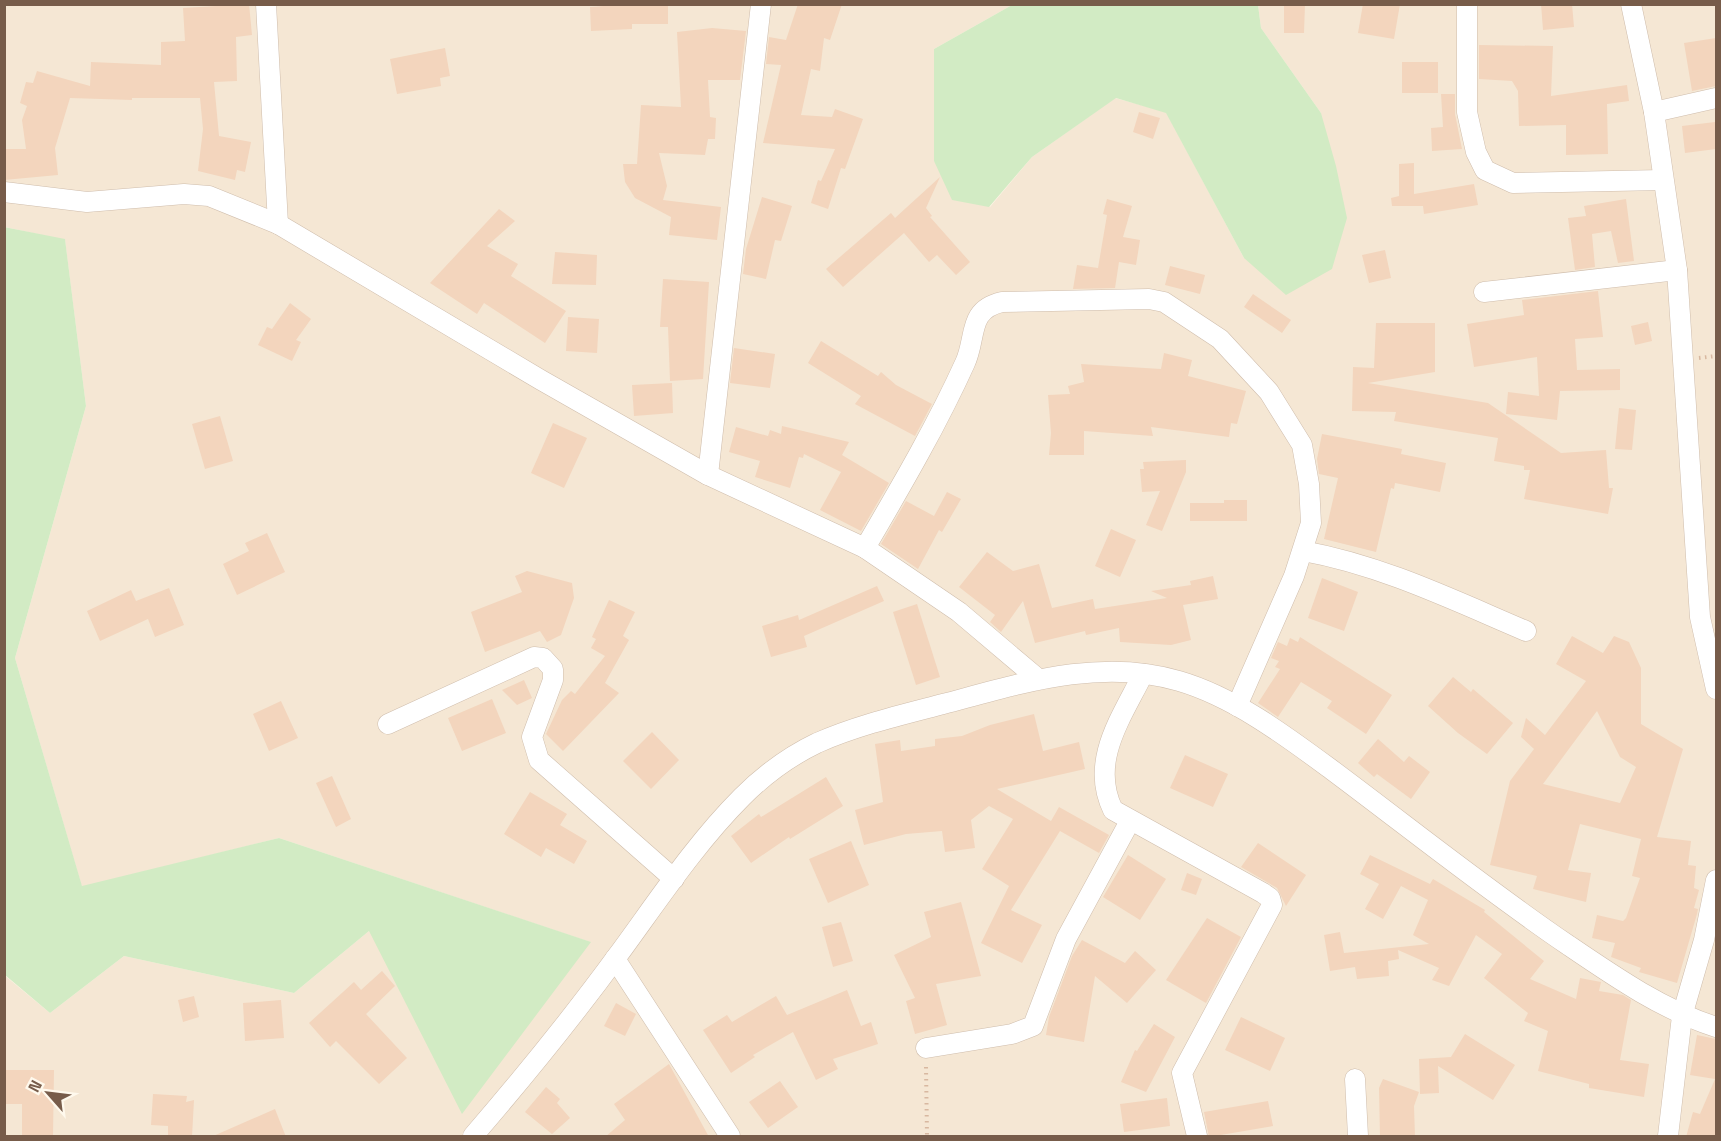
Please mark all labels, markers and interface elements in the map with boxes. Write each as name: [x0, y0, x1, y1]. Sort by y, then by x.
north arrow: [18, 1063, 78, 1123]
text: N: [23, 1077, 47, 1096]

